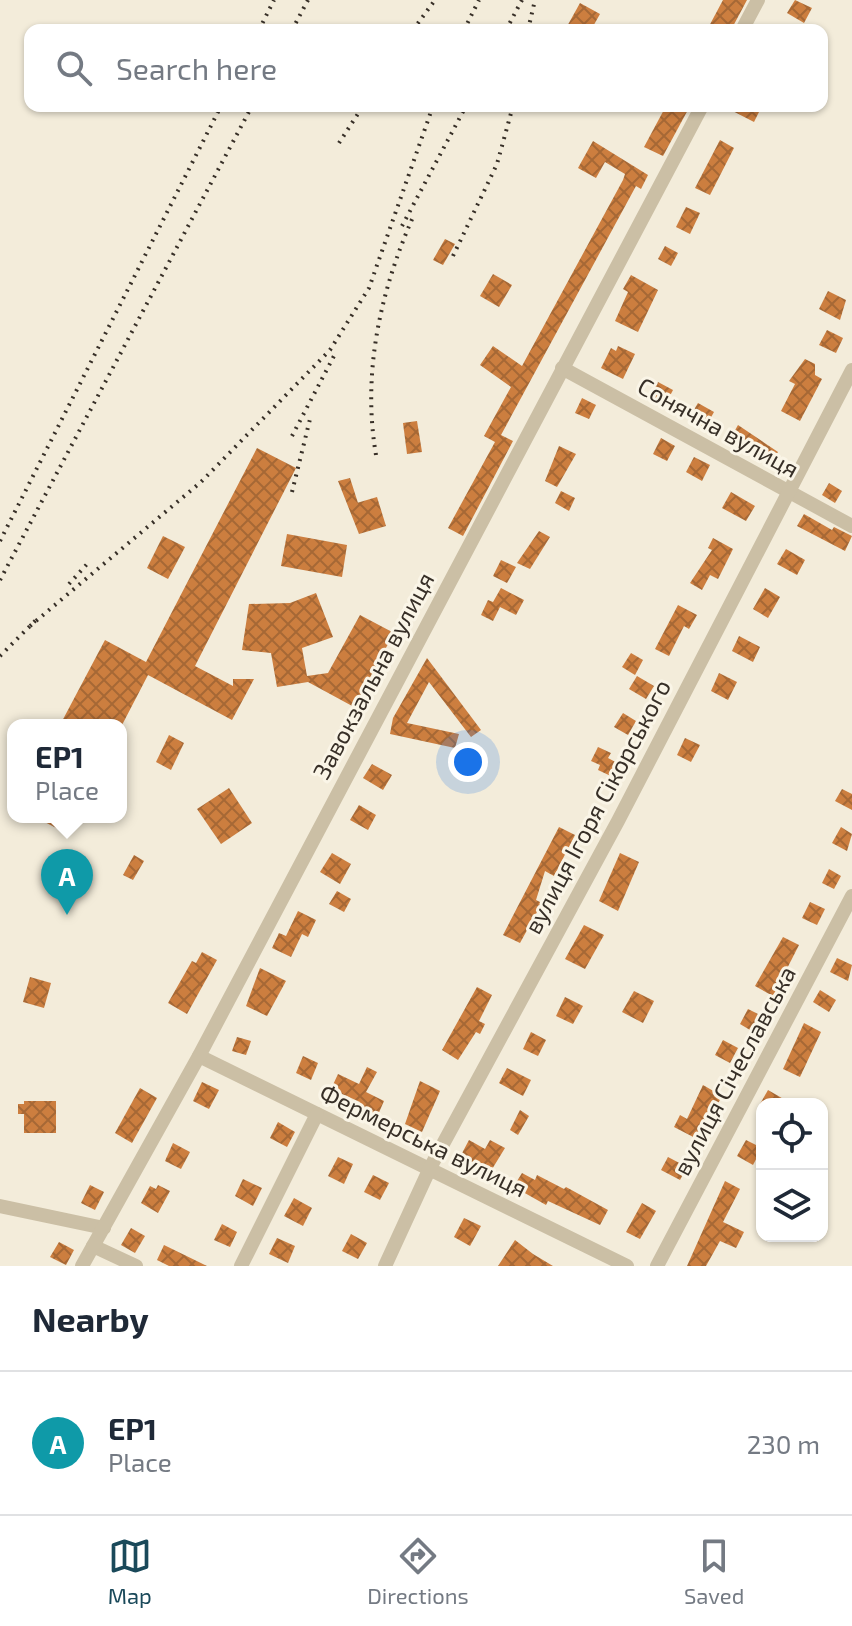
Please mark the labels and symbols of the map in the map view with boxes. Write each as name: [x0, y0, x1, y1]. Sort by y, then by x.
street label: Сонячна вулиця: [633, 370, 804, 484]
street label: Завокзальна вулиця: [306, 567, 440, 784]
street label: вулиця Ігоря Сікорського: [517, 674, 677, 939]
your location: [448, 742, 488, 782]
pin: A: [41, 849, 93, 915]
street label: вулиця Січеславська: [666, 961, 802, 1180]
street label: Фермерська вулиця: [315, 1077, 532, 1203]

